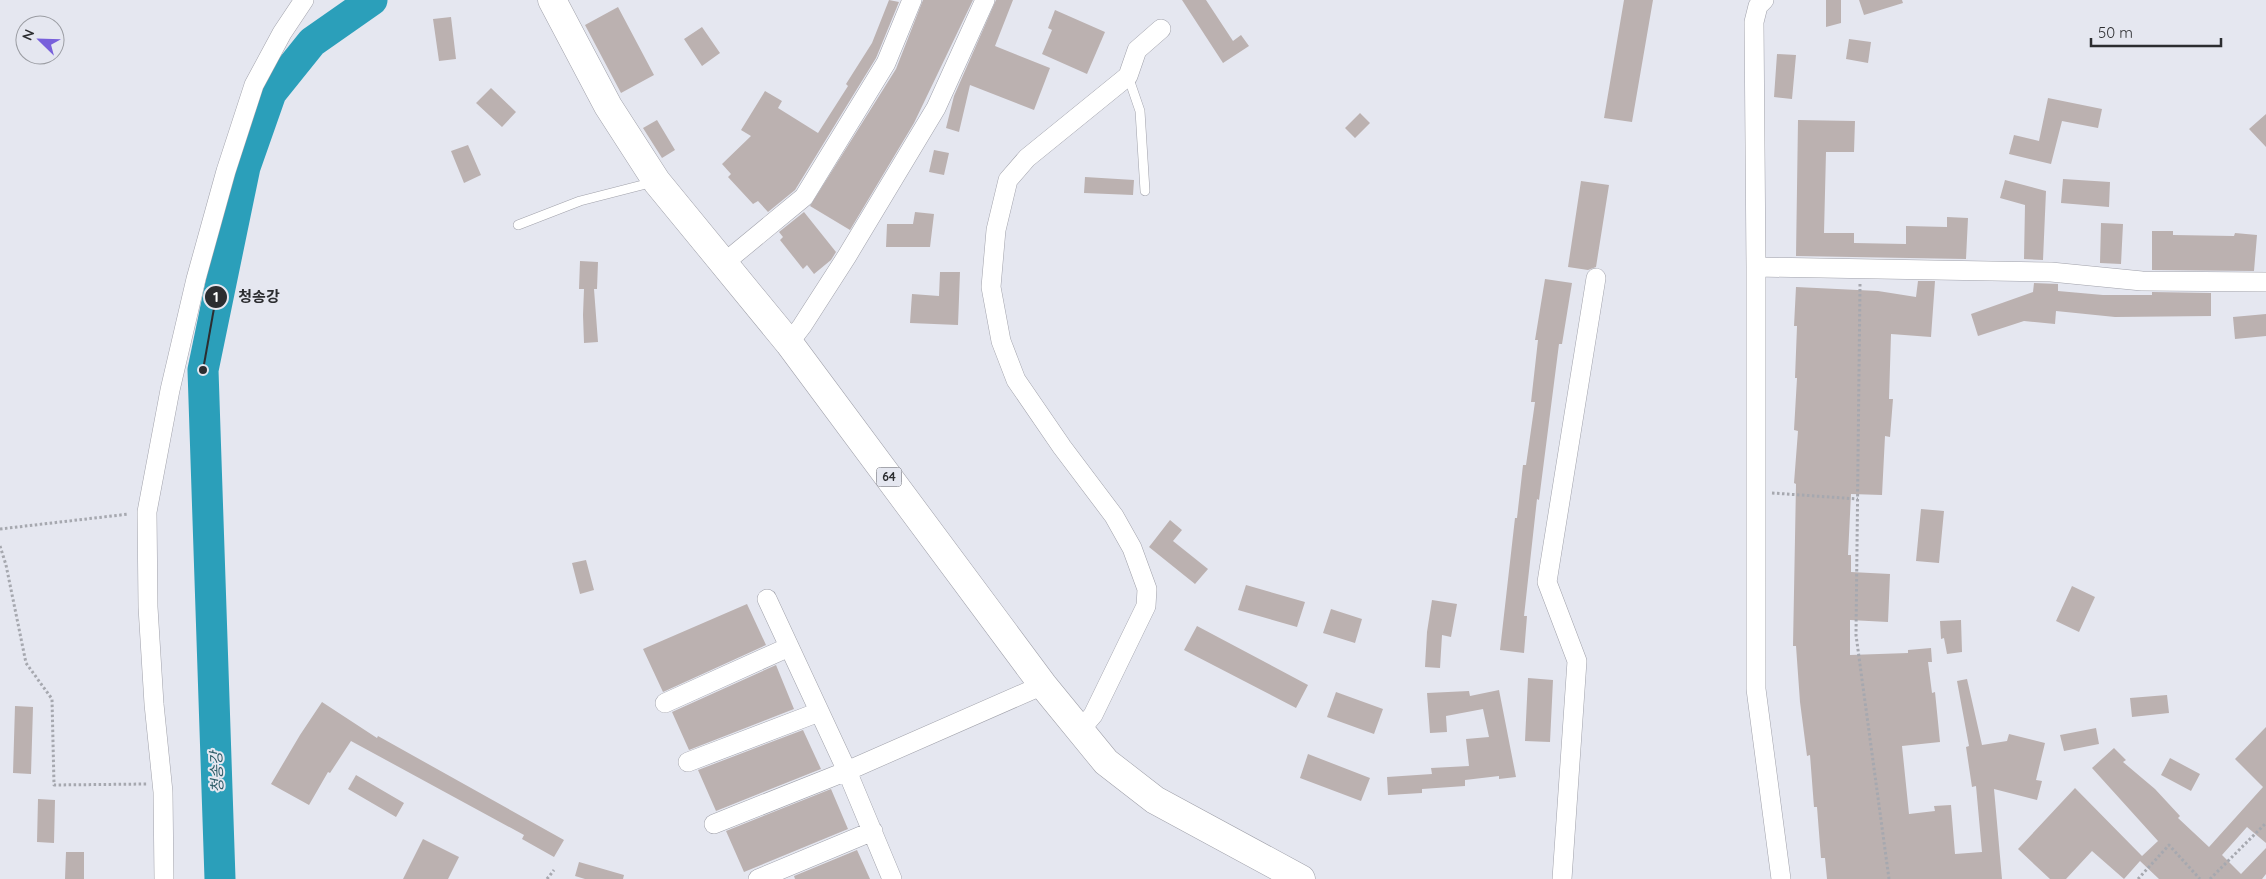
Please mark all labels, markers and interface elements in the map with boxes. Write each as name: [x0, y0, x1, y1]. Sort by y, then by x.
north arrow: [15, 15, 65, 65]
scale bar: [2091, 15, 2221, 47]
text: 50 m: [2098, 23, 2133, 42]
text: N: [18, 27, 38, 43]
callout: 청송강: [203, 282, 290, 312]
text: 1: [213, 287, 219, 306]
text: 청송강: [238, 287, 280, 306]
road number: 64: [876, 468, 902, 487]
water label: 청송강: [206, 749, 227, 793]

